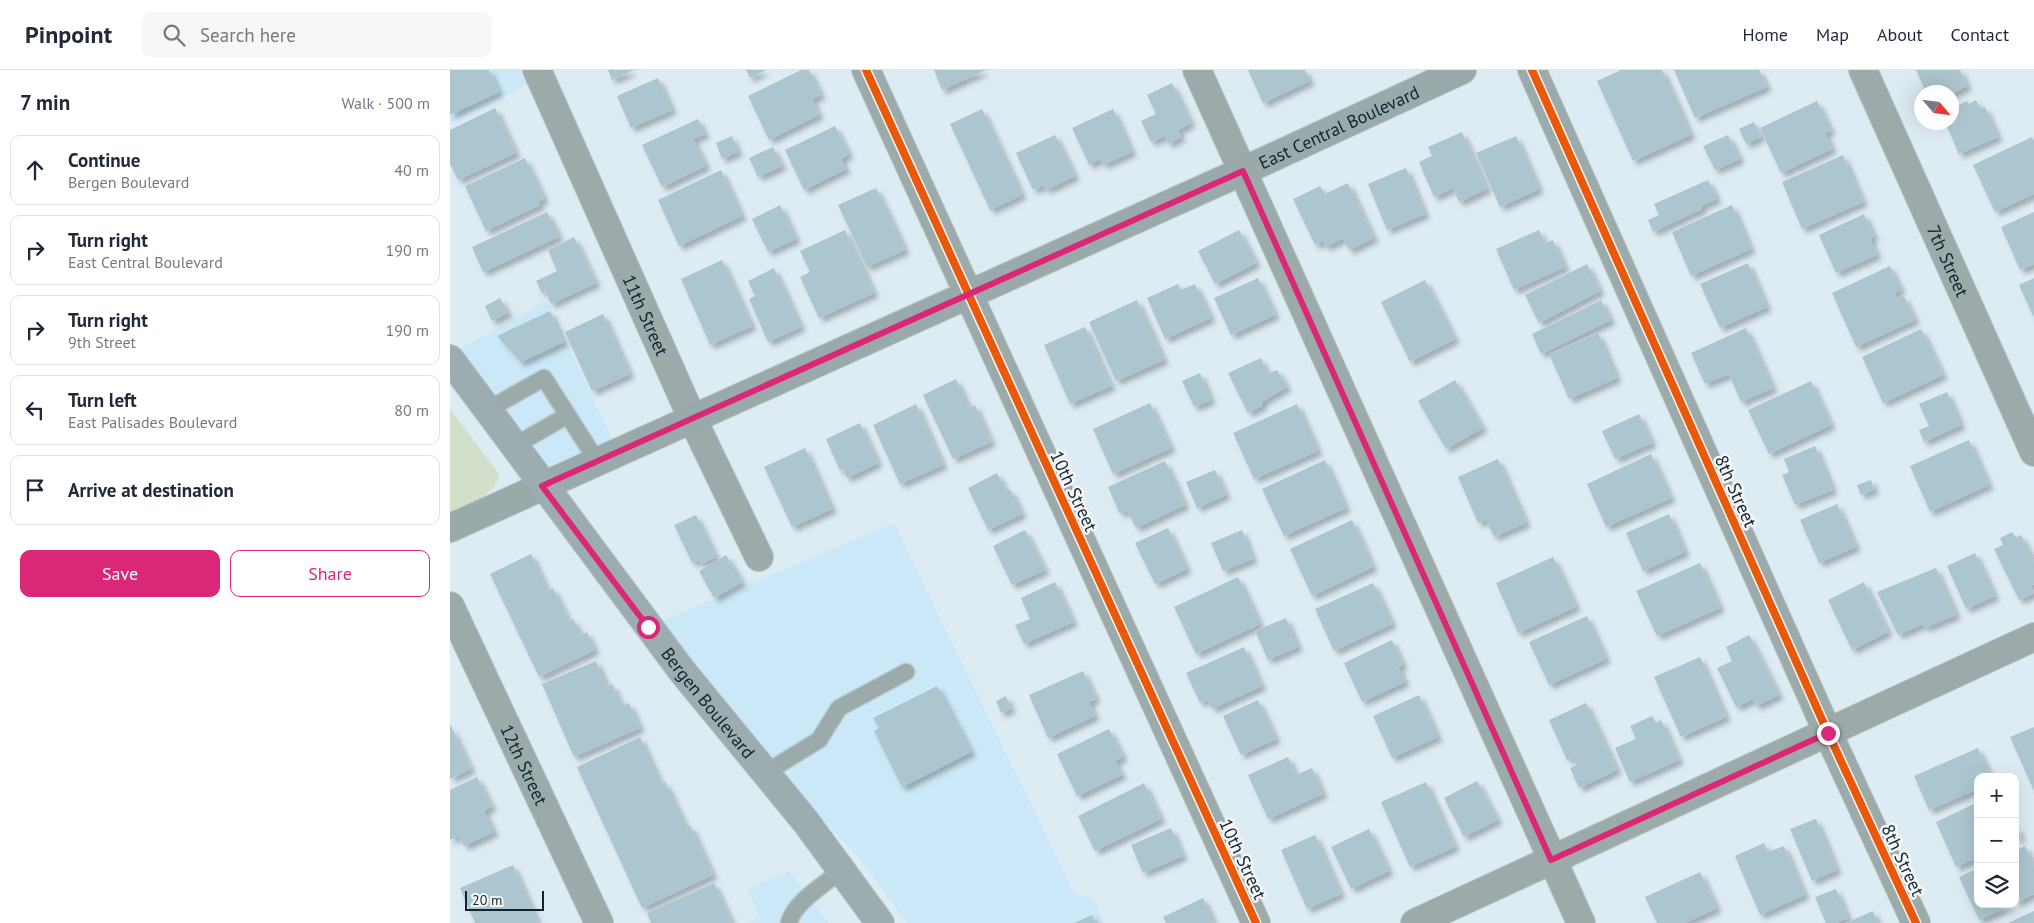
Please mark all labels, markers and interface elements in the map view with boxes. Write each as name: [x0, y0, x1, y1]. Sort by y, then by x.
search box: [142, 12, 492, 57]
text: Pinpoint: [25, 19, 112, 50]
icon: search: [160, 21, 188, 49]
text: Search here: [200, 23, 296, 47]
text: Home: [1742, 23, 1788, 46]
text: Map: [1816, 23, 1849, 46]
text: About: [1877, 23, 1923, 46]
text: Contact: [1951, 23, 2009, 46]
street label: East Central Boulevard: [1255, 80, 1423, 174]
north arrow: [1914, 85, 1959, 130]
text: 7 min: [20, 89, 70, 116]
text: Walk · 500 m: [341, 93, 430, 113]
text: Continue: [68, 148, 140, 172]
icon: ahead: [21, 156, 49, 184]
text: 40 m: [394, 160, 429, 180]
text: Bergen Boulevard: [68, 172, 189, 192]
street label: 7th Street: [1922, 221, 1974, 300]
text: Turn right: [68, 228, 148, 252]
icon: right: [21, 236, 49, 264]
text: 190 m: [386, 240, 429, 260]
text: East Central Boulevard: [68, 252, 223, 272]
street label: 11th Street: [618, 271, 674, 359]
text: Turn right: [68, 308, 148, 332]
icon: right: [21, 316, 49, 344]
text: 190 m: [386, 320, 429, 340]
text: 9th Street: [68, 332, 136, 352]
text: Turn left: [68, 388, 137, 412]
icon: left: [21, 396, 49, 424]
text: 80 m: [394, 400, 429, 420]
text: East Palisades Boulevard: [68, 412, 237, 432]
street label: 10th Street: [1045, 447, 1103, 535]
street label: 8th Street: [1710, 451, 1762, 531]
icon: arrive: [21, 476, 49, 504]
text: Arrive at destination: [68, 478, 234, 502]
button: Save: [20, 550, 220, 597]
button: Share: [230, 550, 430, 597]
route start: [637, 616, 660, 639]
street label: Bergen Boulevard: [657, 642, 760, 763]
street label: 12th Street: [496, 720, 553, 808]
route end: [1817, 722, 1840, 745]
map controls: [1974, 773, 2019, 908]
button: +: [1974, 773, 2019, 818]
street label: 10th Street: [1214, 815, 1272, 903]
button: −: [1974, 818, 2019, 863]
street label: 8th Street: [1876, 820, 1930, 900]
button: layers: [1974, 863, 2019, 908]
scale bar: [465, 888, 544, 911]
text: 20 m: [472, 891, 502, 909]

